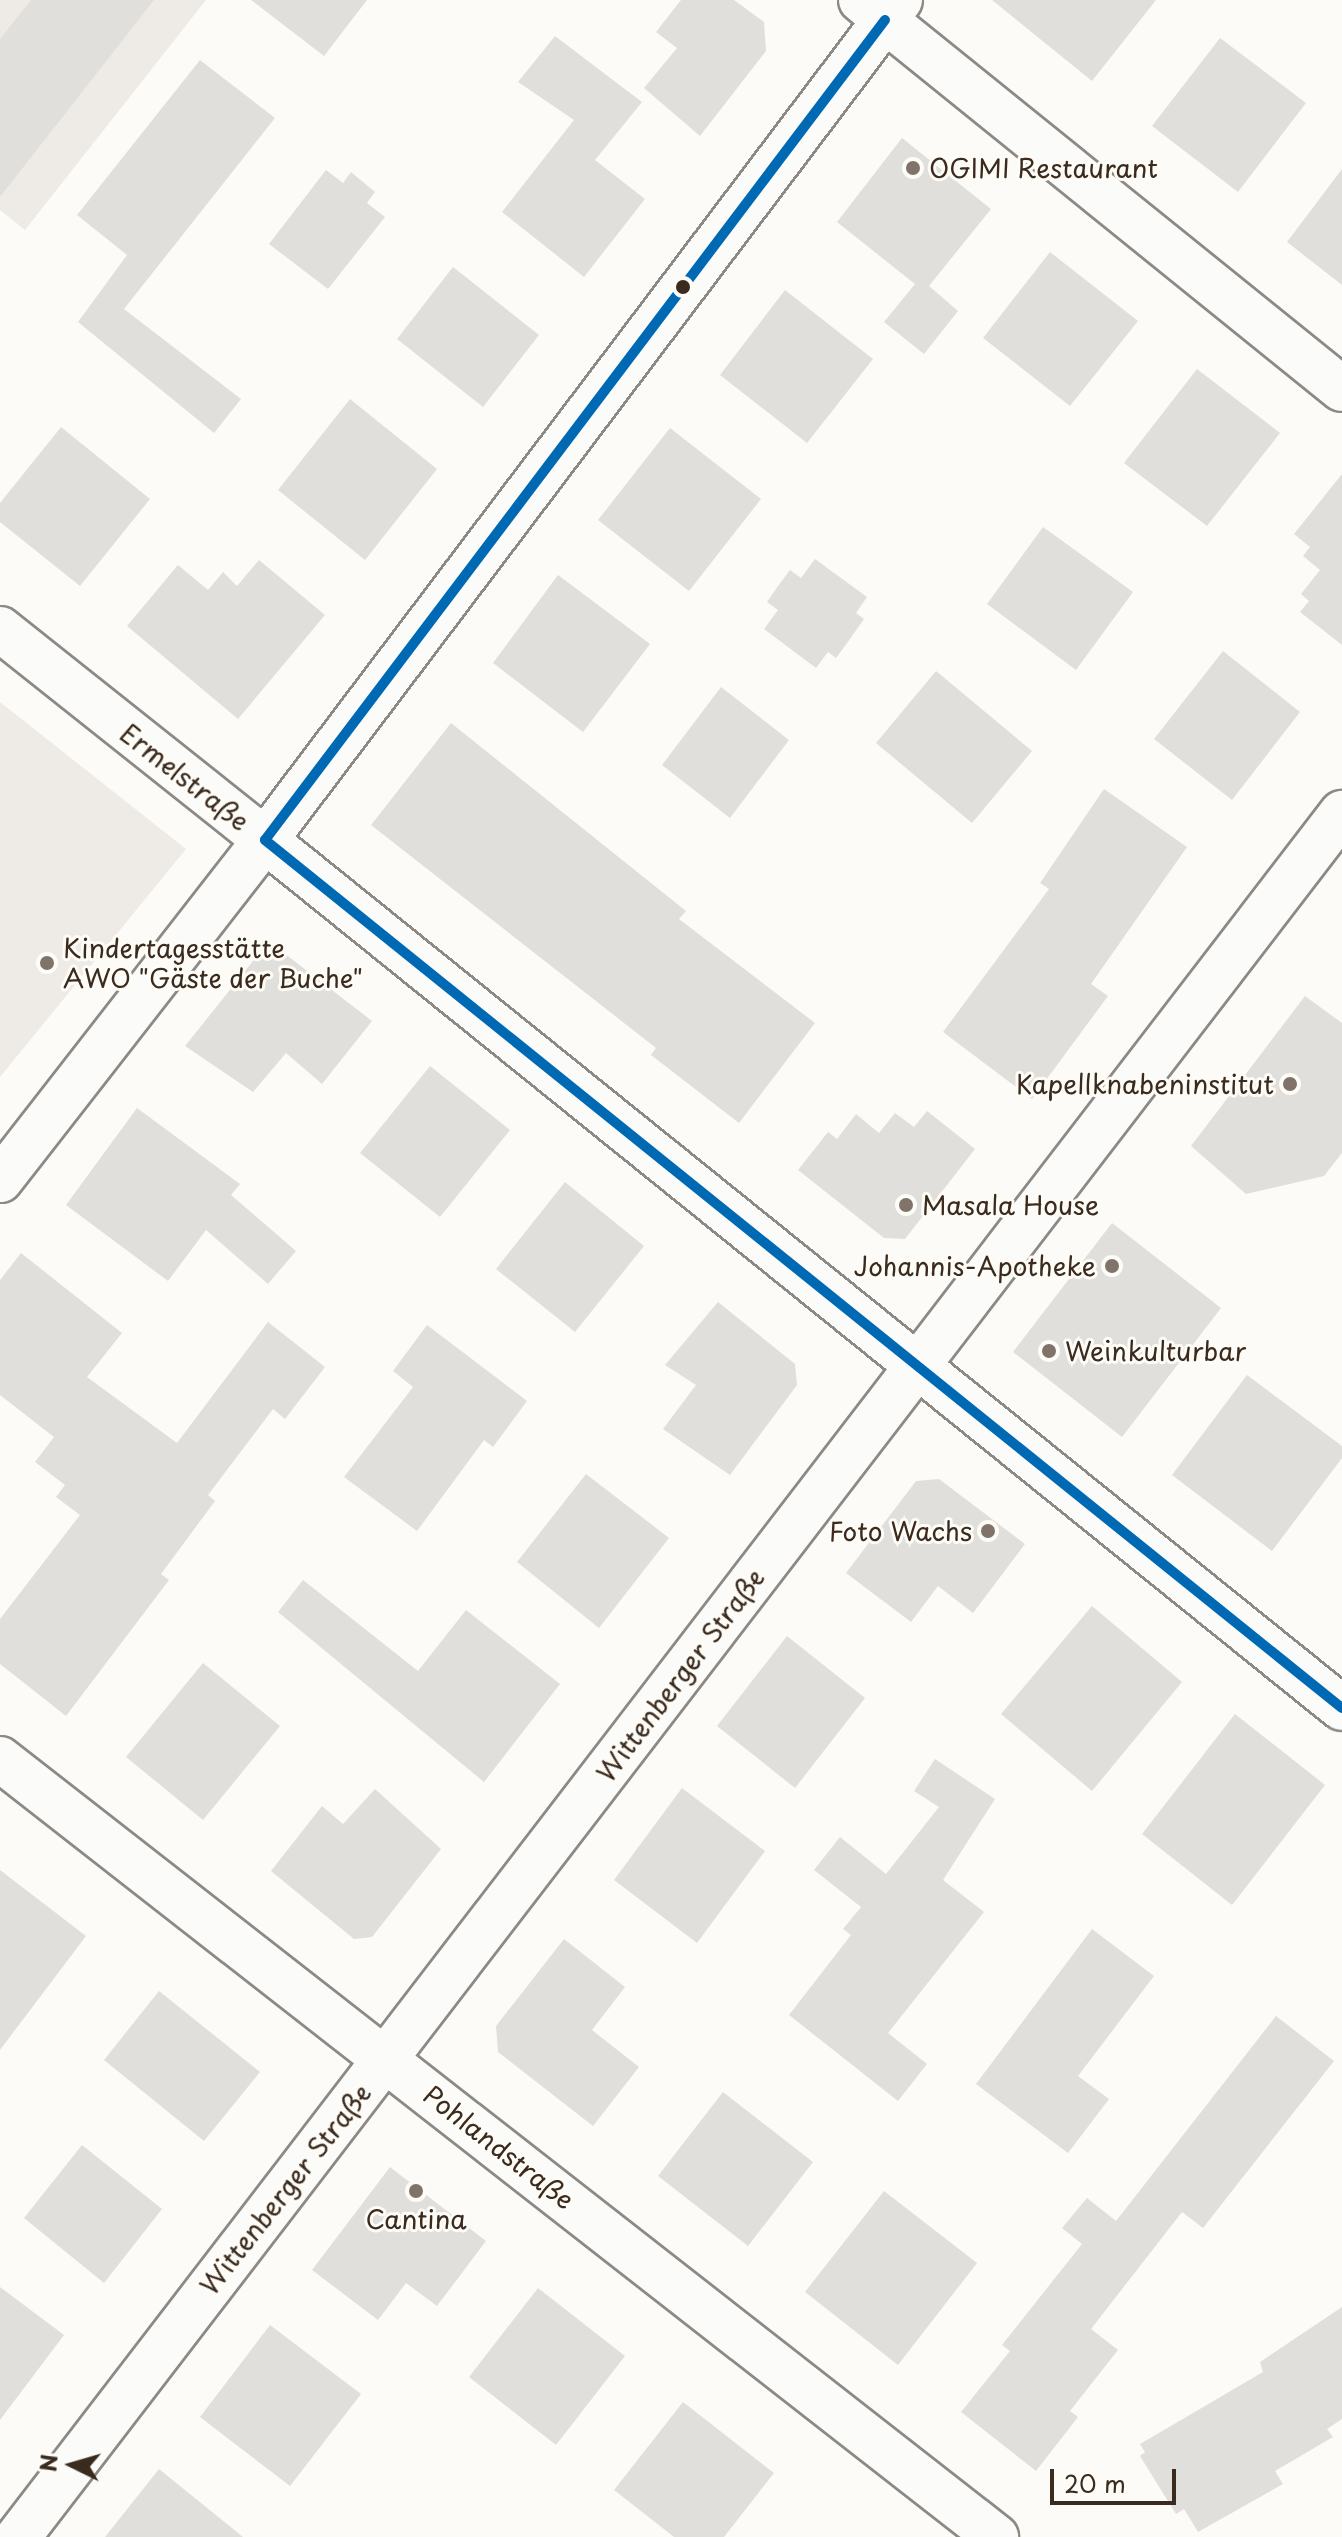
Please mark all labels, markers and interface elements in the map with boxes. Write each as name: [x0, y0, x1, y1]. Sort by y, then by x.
place label: OGIMI Restaurant: [929, 152, 1158, 184]
marker: OGIMI Restaurant: [904, 159, 922, 177]
unlabelled marker: [675, 279, 691, 295]
street label: Ermelstraße: [114, 717, 256, 837]
place label: Kindertagesstätte AWO "Gäste der Buche": [63, 932, 364, 994]
marker: Kindertagesstätte AWO "Gäste der Buche": [38, 954, 56, 972]
place label: Kapellknabeninstitut: [1016, 1068, 1274, 1100]
marker: Kapellknabeninstitut: [1281, 1075, 1299, 1093]
place label: Masala House: [922, 1189, 1100, 1221]
marker: Masala House: [897, 1196, 915, 1214]
place label: Johannis-Apotheke: [854, 1250, 1096, 1282]
marker: Johannis-Apotheke: [1103, 1257, 1121, 1275]
place label: Weinkulturbar: [1065, 1335, 1246, 1367]
marker: Weinkulturbar: [1040, 1342, 1058, 1360]
place label: Foto Wachs: [828, 1515, 972, 1547]
marker: Foto Wachs: [979, 1522, 997, 1540]
street label: Wittenberger Straße: [589, 1562, 771, 1788]
street label: Wittenberger Straße: [193, 2077, 377, 2301]
street label: Pohlandstraße: [418, 2079, 580, 2215]
marker: Cantina: [407, 2182, 425, 2200]
place label: Cantina: [365, 2203, 467, 2235]
north arrow: [32, 2425, 112, 2505]
text: N: [30, 2453, 65, 2473]
scale bar: [1054, 2453, 1180, 2503]
text: 20 m: [1064, 2465, 1126, 2501]

